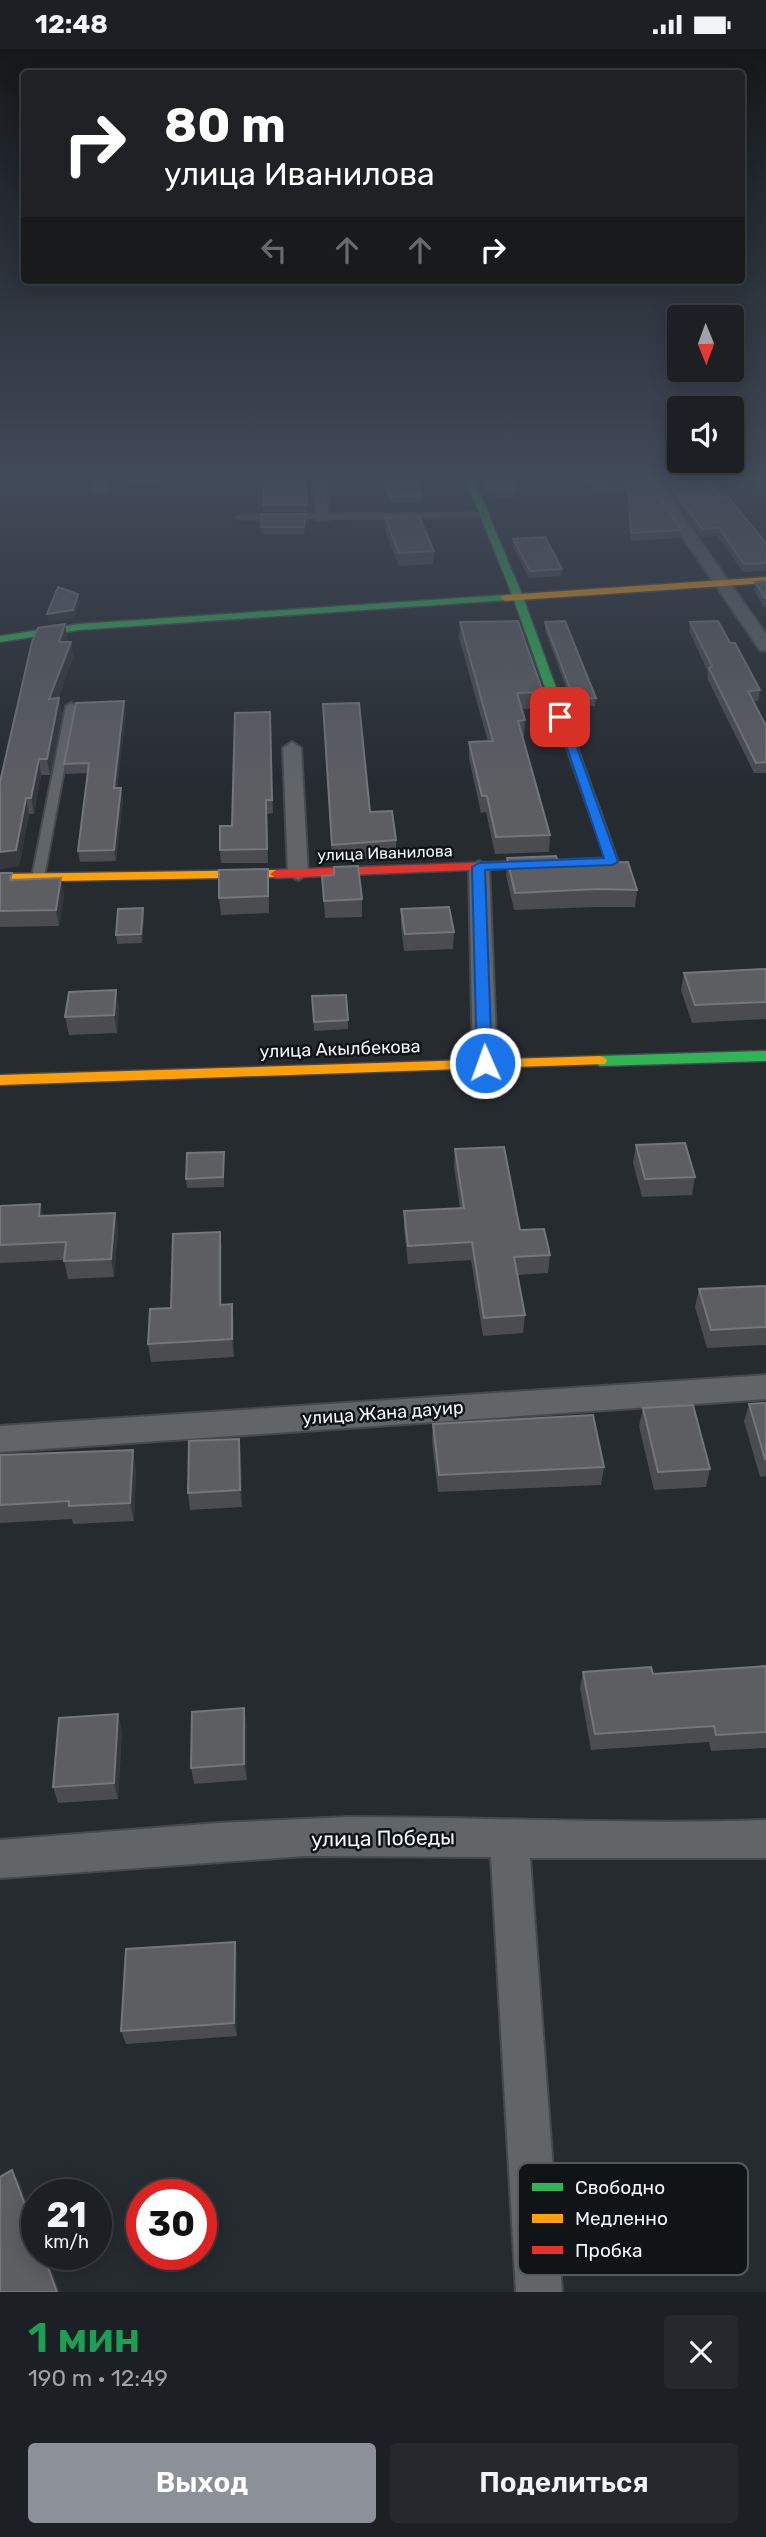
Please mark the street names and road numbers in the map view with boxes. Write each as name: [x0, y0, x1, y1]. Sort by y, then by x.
street label: улица Иванилова: [317, 841, 453, 865]
street label: улица Акылбекова: [259, 1035, 421, 1063]
street label: улица Жана дауир: [302, 1396, 464, 1430]
street label: улица Победы: [311, 1824, 455, 1852]

